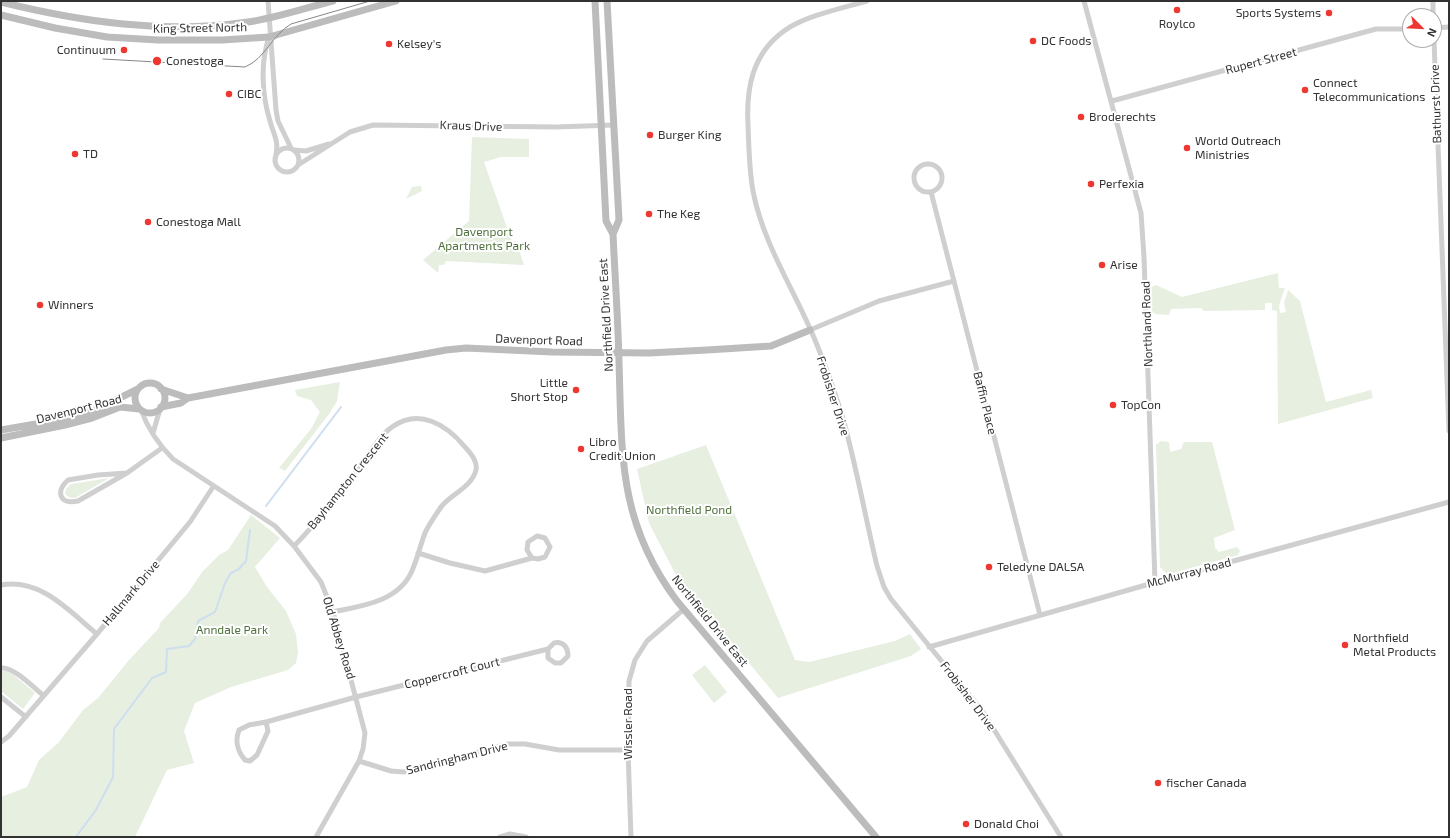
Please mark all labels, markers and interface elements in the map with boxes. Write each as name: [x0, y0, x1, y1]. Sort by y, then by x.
marker: Roylco: [1172, 5, 1182, 15]
place label: Sports Systems: [1236, 6, 1321, 20]
marker: Sports Systems: [1324, 8, 1334, 18]
north arrow: [1402, 8, 1442, 48]
place label: Roylco: [1159, 17, 1195, 31]
street label: King Street North: [153, 20, 247, 36]
text: N: [1425, 26, 1440, 39]
place label: DC Foods: [1041, 34, 1091, 48]
marker: DC Foods: [1028, 36, 1038, 46]
place label: Kelsey's: [397, 37, 441, 51]
marker: Kelsey's: [384, 39, 394, 49]
place label: Continuum: [57, 43, 116, 57]
marker: Continuum: [119, 45, 129, 55]
street label: Rupert Street: [1224, 45, 1298, 77]
place label: Conestoga: [166, 54, 224, 68]
marker: Conestoga: [151, 55, 163, 67]
street label: Bathurst Drive: [1427, 64, 1445, 144]
place label: Connect Telecommunications: [1313, 76, 1425, 104]
marker: Connect Telecommunications: [1300, 85, 1310, 95]
place label: CIBC: [237, 87, 261, 101]
marker: CIBC: [224, 89, 234, 99]
place label: Broderechts: [1089, 110, 1156, 124]
marker: Broderechts: [1076, 112, 1086, 122]
street label: Kraus Drive: [439, 118, 503, 134]
place label: Burger King: [658, 128, 721, 142]
marker: Burger King: [645, 130, 655, 140]
place label: World Outreach Ministries: [1195, 134, 1281, 162]
marker: World Outreach Ministries: [1182, 143, 1192, 153]
place label: TD: [83, 147, 98, 161]
marker: TD: [70, 149, 80, 159]
place label: Perfexia: [1099, 177, 1144, 191]
marker: Perfexia: [1086, 179, 1096, 189]
place label: The Keg: [657, 207, 700, 221]
marker: The Keg: [644, 209, 654, 219]
place label: Conestoga Mall: [156, 215, 241, 229]
marker: Conestoga Mall: [143, 217, 153, 227]
park label: Davenport Apartments Park: [438, 225, 530, 253]
street label: Northfield Drive East: [596, 258, 616, 372]
place label: Arise: [1110, 258, 1138, 272]
marker: Arise: [1097, 260, 1107, 270]
street label: Northland Road: [1138, 281, 1156, 367]
place label: Winners: [48, 298, 94, 312]
marker: Winners: [35, 300, 45, 310]
street label: Davenport Road: [495, 331, 583, 349]
street label: Frobisher Drive: [813, 354, 853, 438]
street label: Baffin Place: [970, 370, 1000, 436]
place label: Little Short Stop: [510, 376, 568, 404]
marker: Little Short Stop: [571, 385, 581, 395]
street label: Davenport Road: [35, 391, 123, 427]
place label: TopCon: [1121, 398, 1161, 412]
marker: TopCon: [1108, 400, 1118, 410]
street label: Bayhampton Crescent: [305, 430, 391, 532]
place label: Libro Credit Union: [589, 435, 656, 463]
marker: Libro Credit Union: [576, 444, 586, 454]
park label: Northfield Pond: [646, 503, 732, 517]
street label: McMurray Road: [1145, 555, 1233, 591]
street label: Hallmark Drive: [99, 557, 163, 629]
place label: Teledyne DALSA: [997, 560, 1084, 574]
marker: Teledyne DALSA: [984, 562, 994, 572]
street label: Northfield Drive East: [669, 572, 751, 670]
street label: Old Abbey Road: [320, 595, 358, 681]
park label: Anndale Park: [196, 623, 268, 637]
place label: Northfield Metal Products: [1353, 631, 1436, 659]
marker: Northfield Metal Products: [1340, 640, 1350, 650]
street label: Coppercroft Court: [403, 654, 501, 692]
street label: Frobisher Drive: [937, 659, 999, 733]
street label: Wissler Road: [621, 688, 635, 760]
street label: Sandringham Drive: [405, 738, 509, 778]
place label: fischer Canada: [1166, 776, 1247, 790]
marker: fischer Canada: [1153, 778, 1163, 788]
place label: Donald Choi: [974, 817, 1039, 831]
marker: Donald Choi: [961, 819, 971, 829]

